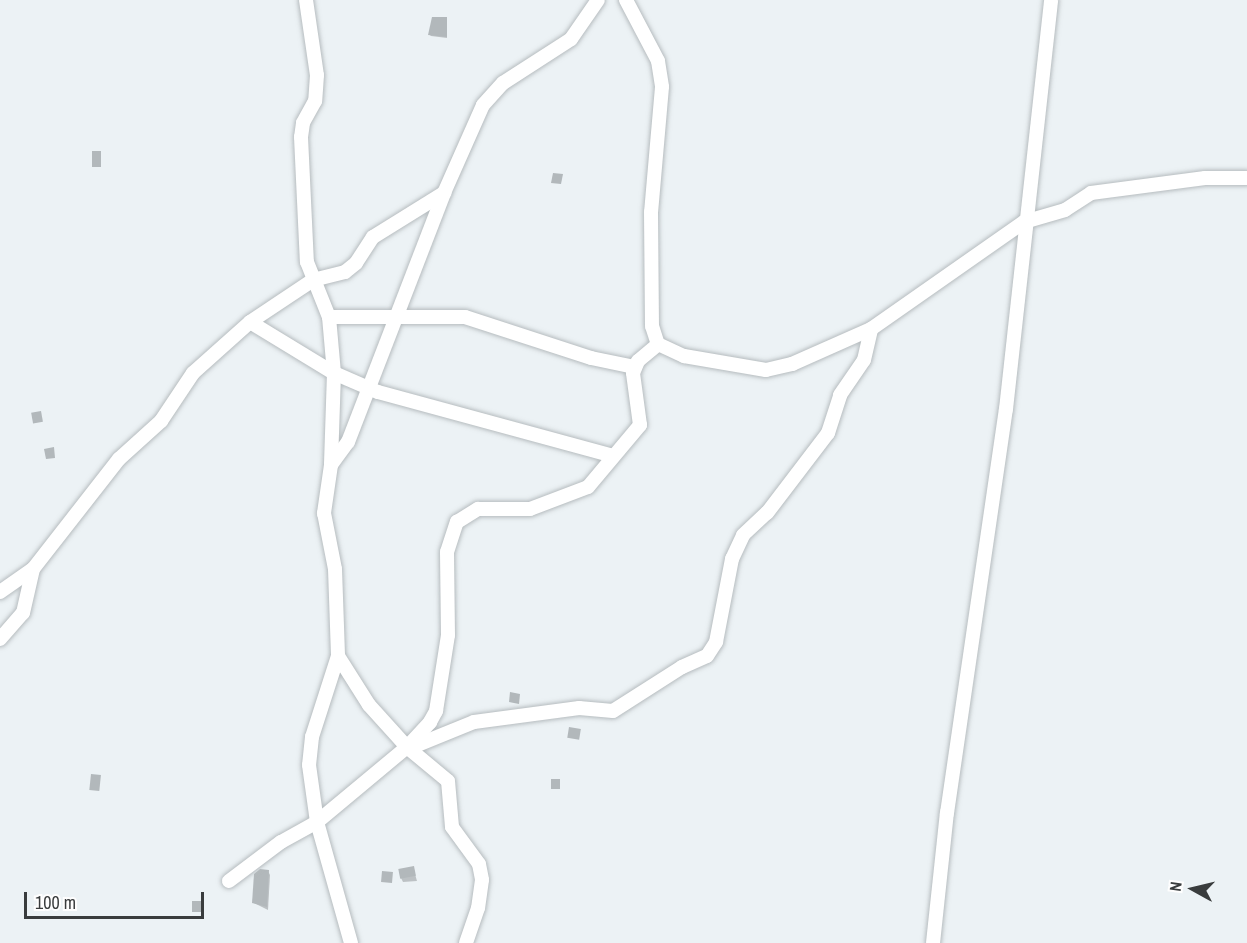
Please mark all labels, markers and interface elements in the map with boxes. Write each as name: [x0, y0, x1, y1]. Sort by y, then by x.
north arrow: [1163, 859, 1223, 919]
scale bar: [27, 880, 207, 918]
text: N: [1164, 880, 1187, 893]
text: 100 m: [35, 890, 76, 915]

